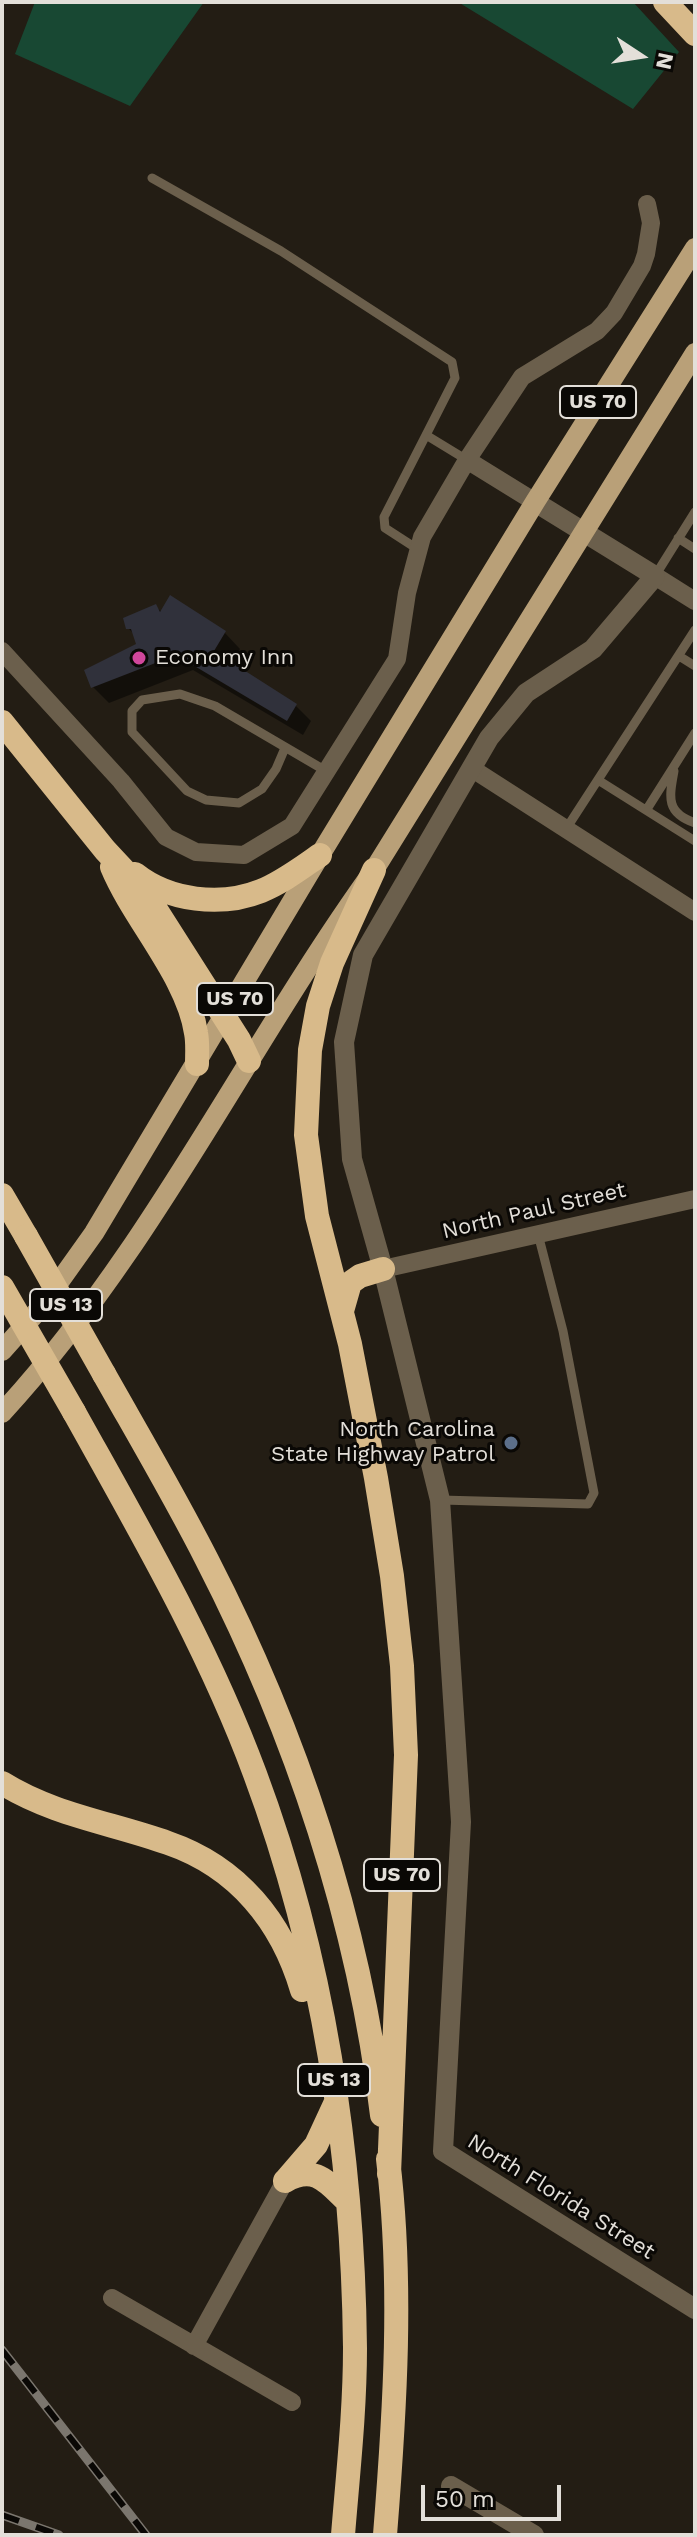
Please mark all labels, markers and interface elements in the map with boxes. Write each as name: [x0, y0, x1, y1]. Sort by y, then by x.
north arrow: [601, 16, 681, 96]
text: N: [651, 51, 679, 72]
road number: US 70: [560, 386, 636, 418]
place label: Economy Inn: [155, 645, 294, 671]
marker: Economy Inn: [130, 649, 148, 667]
road number: US 70: [197, 983, 273, 1015]
street label: North Paul Street: [440, 1177, 628, 1245]
road number: US 13: [30, 1289, 102, 1321]
place label: North Carolina State Highway Patrol: [271, 1417, 495, 1468]
marker: North Carolina State Highway Patrol: [502, 1434, 520, 1452]
road number: US 70: [364, 1859, 440, 1891]
road number: US 13: [298, 2064, 370, 2096]
street label: North Florida Street: [462, 2129, 660, 2265]
scale bar: [425, 2469, 565, 2519]
text: 50 m: [435, 2485, 495, 2513]

